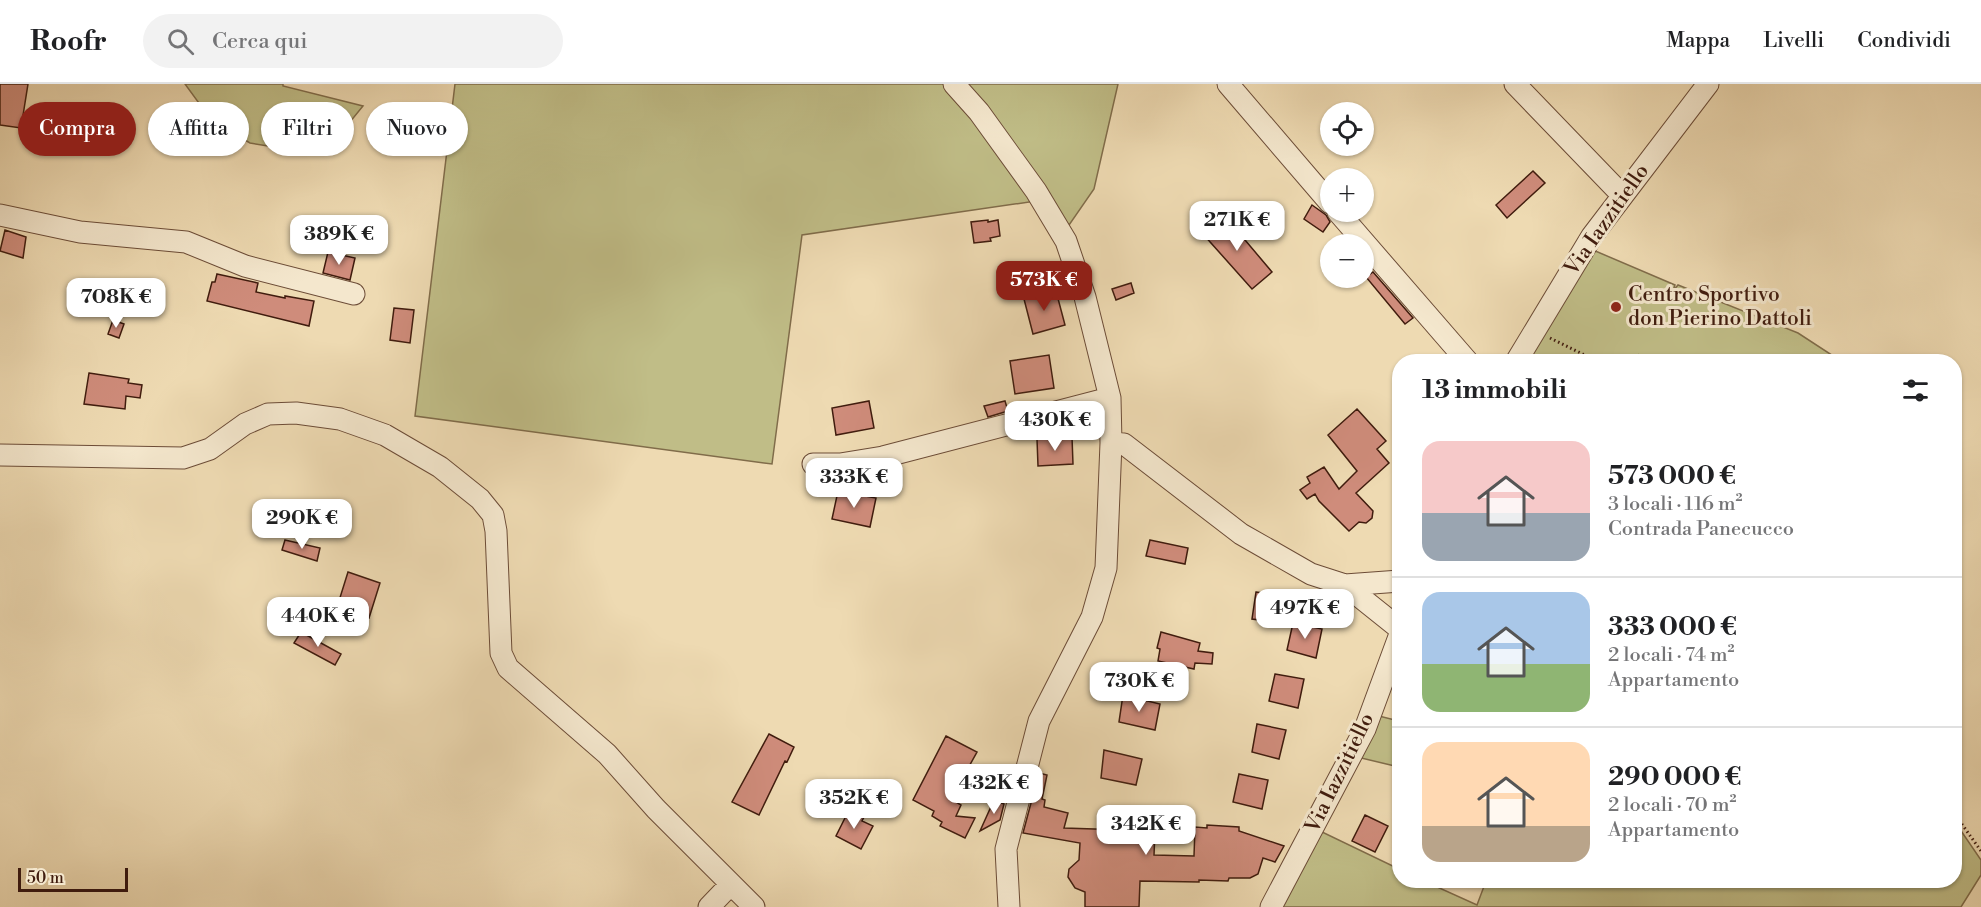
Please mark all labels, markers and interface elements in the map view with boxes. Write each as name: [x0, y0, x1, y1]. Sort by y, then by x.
search box: [143, 14, 563, 68]
text: Roofr: [30, 24, 107, 59]
icon: search: [164, 25, 197, 58]
text: Cerca qui: [212, 28, 308, 55]
text: Mappa: [1666, 28, 1730, 54]
text: Livelli: [1763, 28, 1824, 54]
text: Condividi: [1857, 28, 1951, 54]
chip: Compra: [18, 102, 136, 156]
chip: Affitta: [148, 102, 249, 156]
chip: Filtri: [261, 102, 354, 156]
chip: Nuovo: [366, 102, 468, 156]
map controls: [1320, 102, 1374, 288]
button: locate: [1320, 102, 1374, 156]
street label: Via Iazzitiello: [1558, 159, 1655, 282]
button: +: [1320, 168, 1374, 222]
pin: 271K €: [1188, 201, 1286, 252]
text: 271K €: [1204, 208, 1270, 233]
pin: 389K €: [290, 215, 388, 266]
text: 389K €: [304, 222, 374, 247]
button: −: [1320, 234, 1374, 288]
pin: 573K €: [995, 261, 1093, 312]
text: 573K €: [1010, 268, 1078, 293]
pin: 708K €: [67, 278, 165, 329]
place label: Centro Sportivo don Pierino Dattoli: [1628, 282, 1812, 332]
text: 708K €: [81, 285, 151, 310]
marker: Centro Sportivo don Pierino Dattoli: [1609, 300, 1623, 314]
text: 13 immobili: [1422, 374, 1567, 406]
icon: filters: [1899, 374, 1932, 407]
pin: 430K €: [1006, 401, 1104, 452]
text: 430K €: [1019, 408, 1091, 433]
pin: 333K €: [805, 458, 903, 509]
text: 573 000 €: [1608, 460, 1736, 492]
text: 333K €: [820, 465, 888, 490]
icon: home: [1470, 465, 1542, 537]
text: 3 locali · 116 m²: [1608, 492, 1743, 517]
pin: 290K €: [253, 499, 351, 550]
text: 290K €: [266, 506, 338, 531]
text: Contrada Panecucco: [1608, 517, 1794, 542]
pin: 497K €: [1256, 589, 1354, 640]
text: 497K €: [1270, 596, 1340, 621]
pin: 440K €: [269, 597, 367, 648]
text: 440K €: [281, 604, 355, 629]
text: 333 000 €: [1608, 611, 1737, 643]
icon: home: [1470, 616, 1542, 688]
text: 2 locali · 74 m²: [1608, 643, 1734, 668]
pin: 730K €: [1090, 662, 1188, 713]
text: Appartamento: [1608, 668, 1739, 693]
text: 730K €: [1104, 669, 1174, 694]
street label: Via Iazzitiello: [1299, 709, 1380, 838]
text: 290 000 €: [1608, 761, 1741, 793]
pin: 432K €: [945, 764, 1043, 815]
icon: home: [1470, 766, 1542, 838]
text: 432K €: [959, 771, 1029, 796]
pin: 352K €: [805, 779, 903, 830]
text: 352K €: [819, 786, 889, 811]
text: 2 locali · 70 m²: [1608, 793, 1736, 818]
pin: 342K €: [1097, 805, 1195, 856]
text: 342K €: [1111, 812, 1181, 837]
text: Appartamento: [1608, 818, 1739, 843]
scale bar: [18, 865, 128, 892]
text: 50 m: [27, 868, 64, 888]

